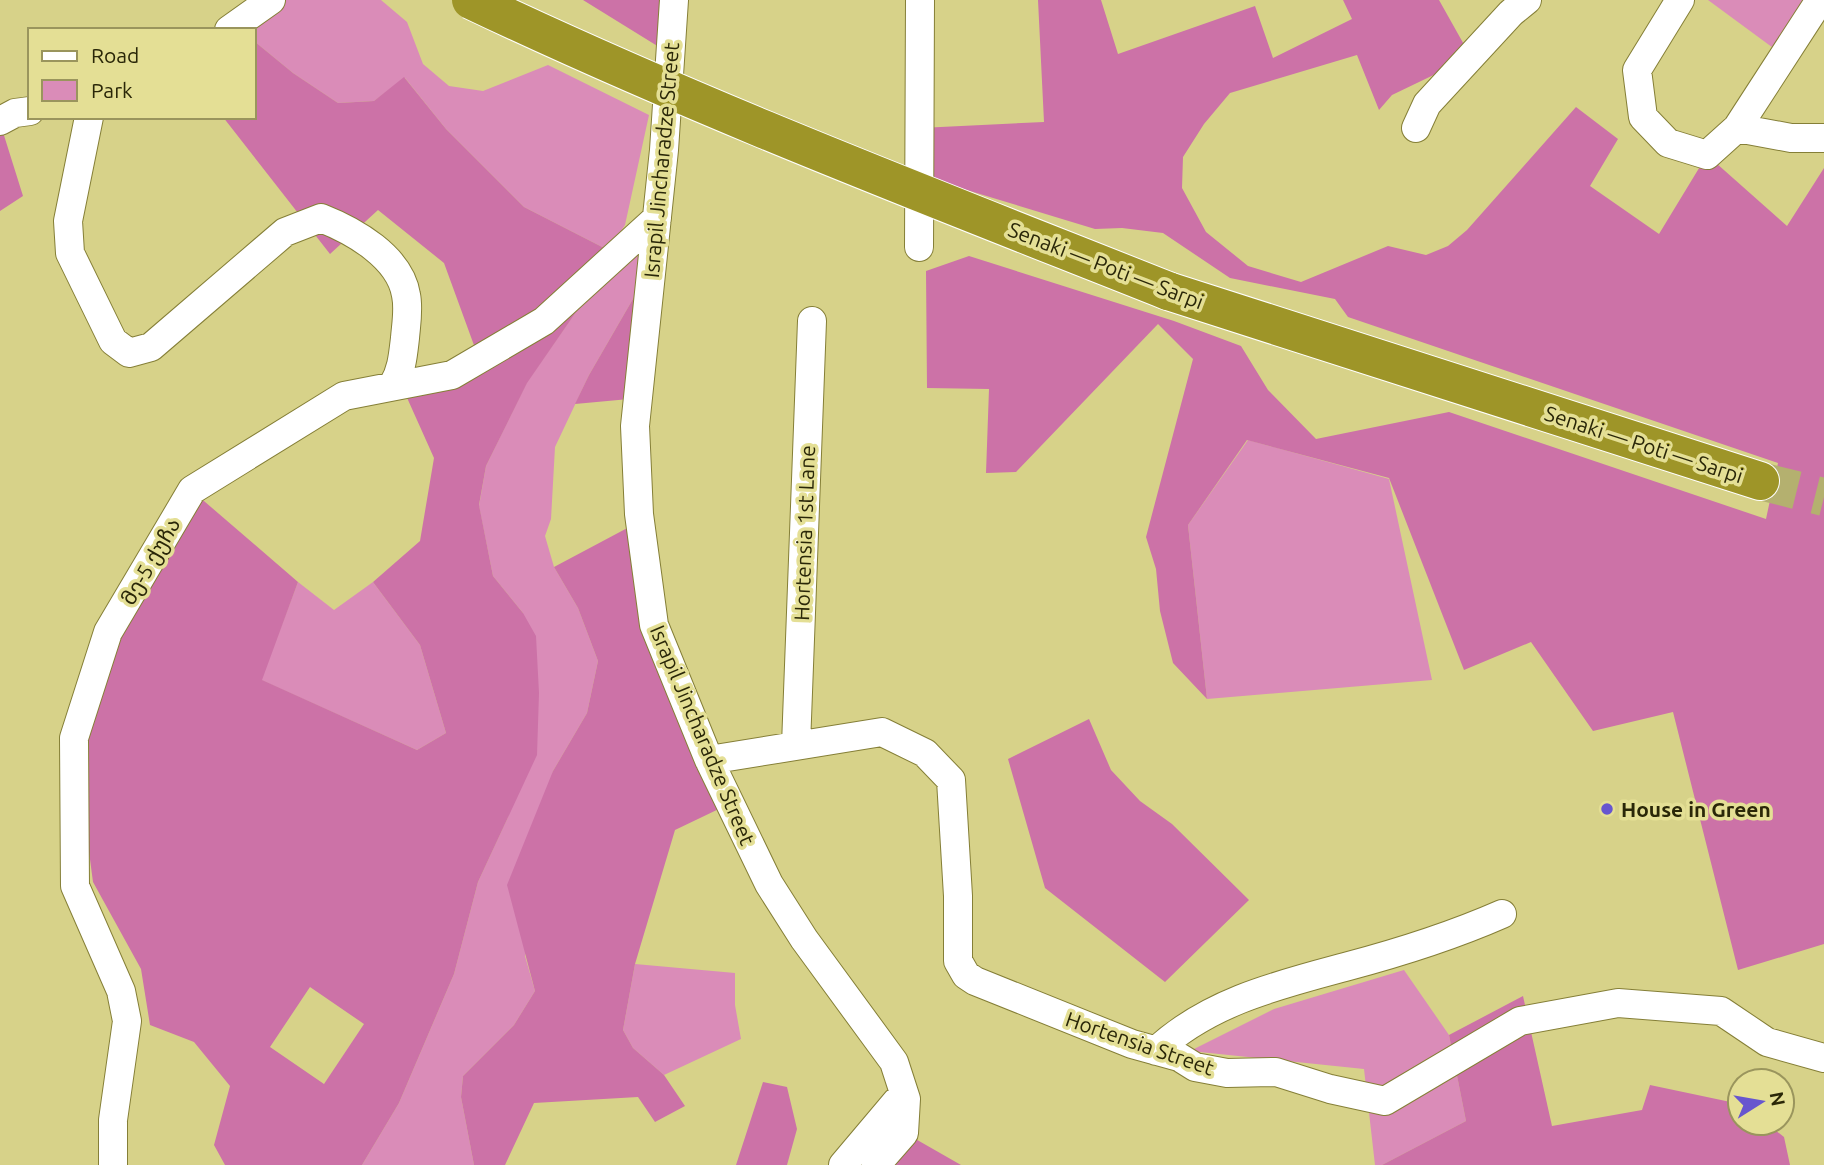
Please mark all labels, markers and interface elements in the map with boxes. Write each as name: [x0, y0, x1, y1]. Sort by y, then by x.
legend: [28, 28, 256, 119]
street label: Israpil Jincharadze Street: [639, 41, 683, 279]
text: Road: [91, 43, 139, 67]
text: Park: [91, 78, 133, 102]
street label: Senaki — Poti — Sarpi: [1005, 217, 1207, 313]
street label: Senaki — Poti — Sarpi: [1542, 401, 1746, 487]
street label: Hortensia 1st Lane: [789, 445, 819, 621]
street label: მე-5 ქუჩა: [116, 513, 185, 609]
street label: Israpil Jincharadze Street: [646, 621, 760, 849]
place label: House in Green: [1621, 797, 1771, 821]
marker: House in Green: [1599, 801, 1615, 817]
street label: Hortensia Street: [1063, 1006, 1217, 1080]
north arrow: [1726, 1067, 1796, 1137]
text: N: [1766, 1090, 1790, 1108]

